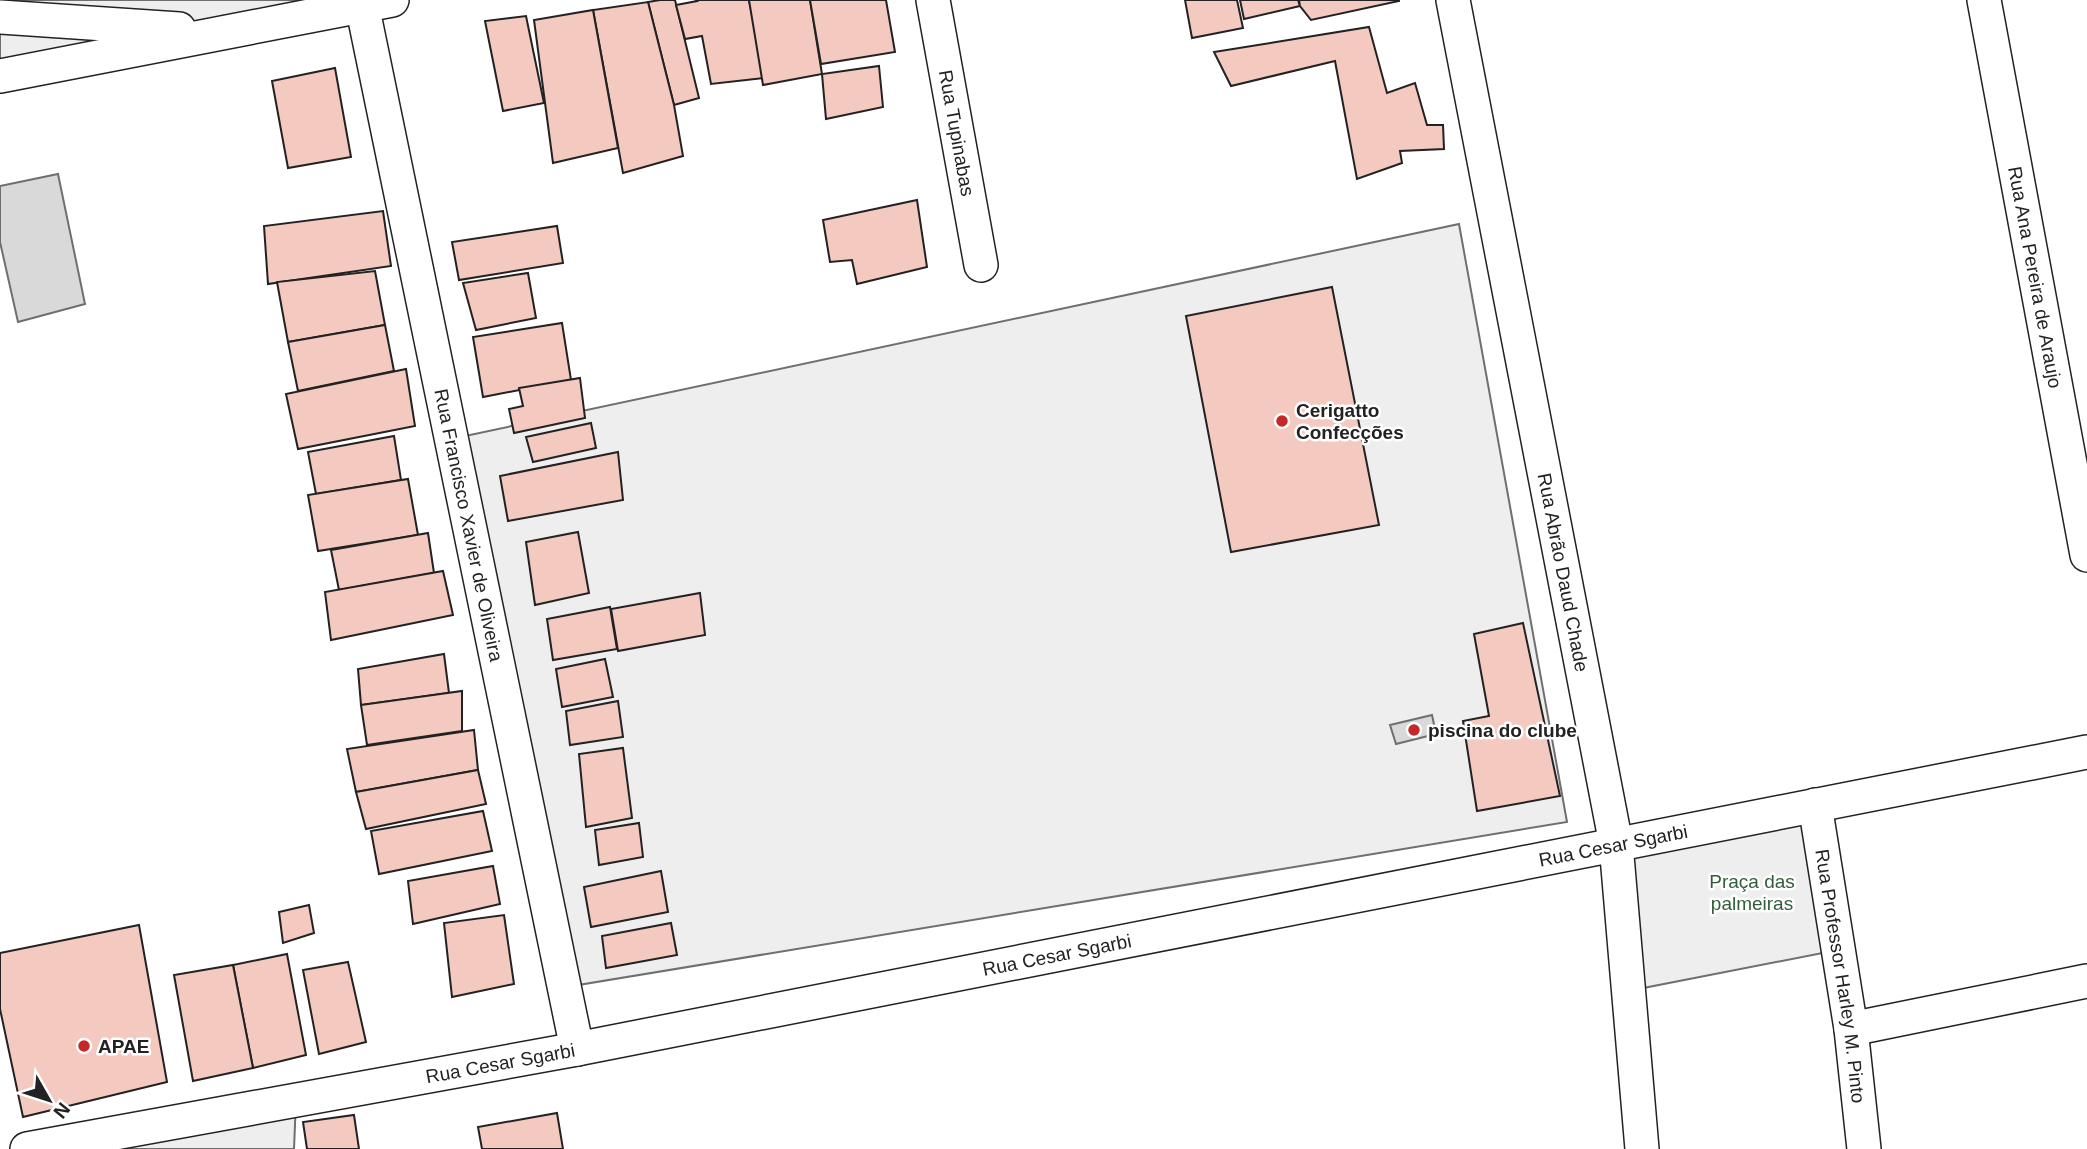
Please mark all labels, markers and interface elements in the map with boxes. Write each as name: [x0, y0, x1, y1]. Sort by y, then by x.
street label: Rua Tupinabas: [935, 68, 979, 198]
street label: Rua Ana Pereira de Araujo: [2005, 165, 2066, 390]
street label: Rua Francisco Xavier de Oliveira: [431, 387, 507, 664]
place label: Cerigatto Confecções: [1296, 400, 1404, 443]
marker: Cerigatto Confecções: [1274, 413, 1290, 429]
street label: Rua Abrão Daud Chade: [1534, 471, 1593, 674]
place label: piscina do clube: [1428, 720, 1577, 741]
marker: piscina do clube: [1406, 722, 1422, 738]
street label: Rua Cesar Sgarbi: [1537, 820, 1689, 870]
street label: Rua Professor Harley M. Pinto: [1812, 847, 1869, 1104]
park label: Praça das palmeiras: [1709, 871, 1795, 914]
street label: Rua Cesar Sgarbi: [981, 930, 1133, 980]
place label: APAE: [98, 1036, 149, 1057]
marker: APAE: [76, 1038, 92, 1054]
street label: Rua Cesar Sgarbi: [424, 1039, 576, 1087]
north arrow: [14, 1065, 84, 1135]
text: N: [49, 1098, 74, 1122]

